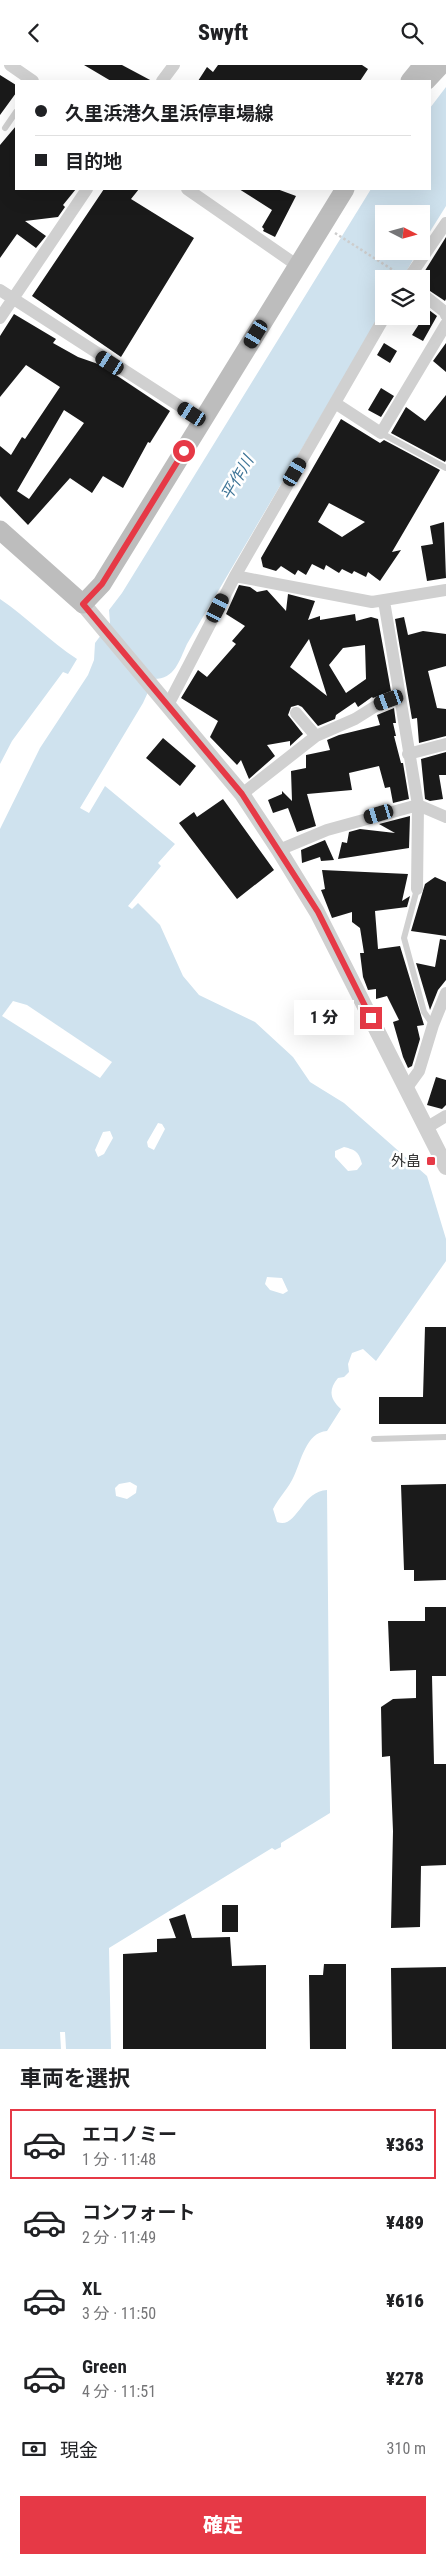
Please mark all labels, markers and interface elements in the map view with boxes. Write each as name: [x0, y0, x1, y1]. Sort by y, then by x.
icon: back: [20, 19, 48, 47]
icon: search: [398, 19, 426, 47]
text: Swyft: [198, 20, 248, 45]
text: 久里浜港久里浜停車場線: [65, 102, 274, 125]
text: 目的地: [65, 150, 122, 173]
north arrow: [375, 205, 430, 260]
map controls: [375, 205, 430, 325]
button: layers: [375, 270, 430, 325]
car: [241, 317, 270, 351]
car: [93, 349, 126, 377]
car: [175, 400, 208, 428]
route start: [173, 440, 195, 462]
water label: 平作川: [217, 451, 258, 504]
car: [281, 455, 308, 489]
car: [204, 591, 231, 625]
car: [372, 688, 405, 712]
car: [362, 802, 395, 826]
callout: 1 分: [294, 1001, 354, 1035]
route end: [360, 1007, 382, 1029]
text: 1 分: [310, 1008, 338, 1027]
place label: 外畠: [391, 1152, 421, 1170]
marker: 外畠: [425, 1155, 437, 1167]
text: 車両を選択: [20, 2066, 130, 2091]
icon: car: [22, 2122, 67, 2167]
text: エコノミー: [82, 2123, 177, 2146]
text: ¥363: [386, 2133, 424, 2156]
text: 1 分 · 11:48: [82, 2150, 156, 2169]
icon: car: [22, 2200, 67, 2245]
text: コンフォート: [82, 2201, 195, 2224]
text: ¥489: [386, 2211, 424, 2234]
text: 2 分 · 11:49: [82, 2228, 156, 2247]
text: XL: [82, 2277, 102, 2300]
icon: car: [22, 2278, 67, 2323]
text: ¥616: [386, 2289, 424, 2312]
text: 3 分 · 11:50: [82, 2304, 156, 2323]
text: Green: [82, 2355, 127, 2378]
icon: car: [22, 2356, 67, 2401]
text: ¥278: [386, 2367, 424, 2390]
text: 4 分 · 11:51: [82, 2382, 156, 2401]
icon: cash: [20, 2435, 48, 2463]
text: 現金: [60, 2439, 98, 2462]
text: 310 m: [387, 2439, 426, 2458]
button: 確定: [20, 2496, 426, 2554]

